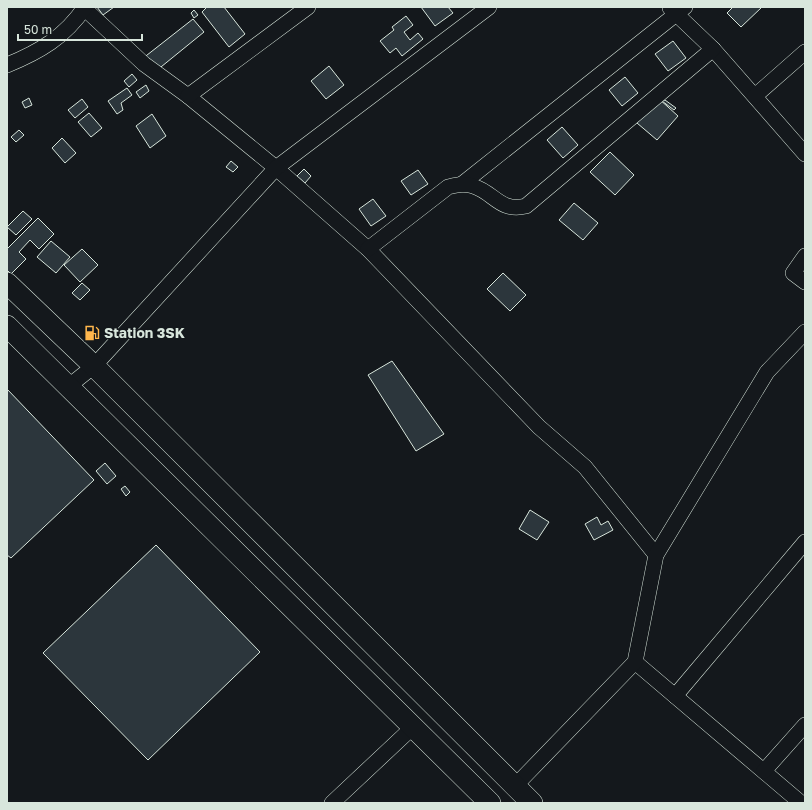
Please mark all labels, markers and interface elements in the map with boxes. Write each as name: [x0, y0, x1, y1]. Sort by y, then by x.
scale bar: [18, 16, 142, 42]
text: 50 m: [24, 22, 52, 37]
fuel station icon: Station 3SK: [83, 324, 101, 342]
place label: Station 3SK: [104, 324, 185, 341]

